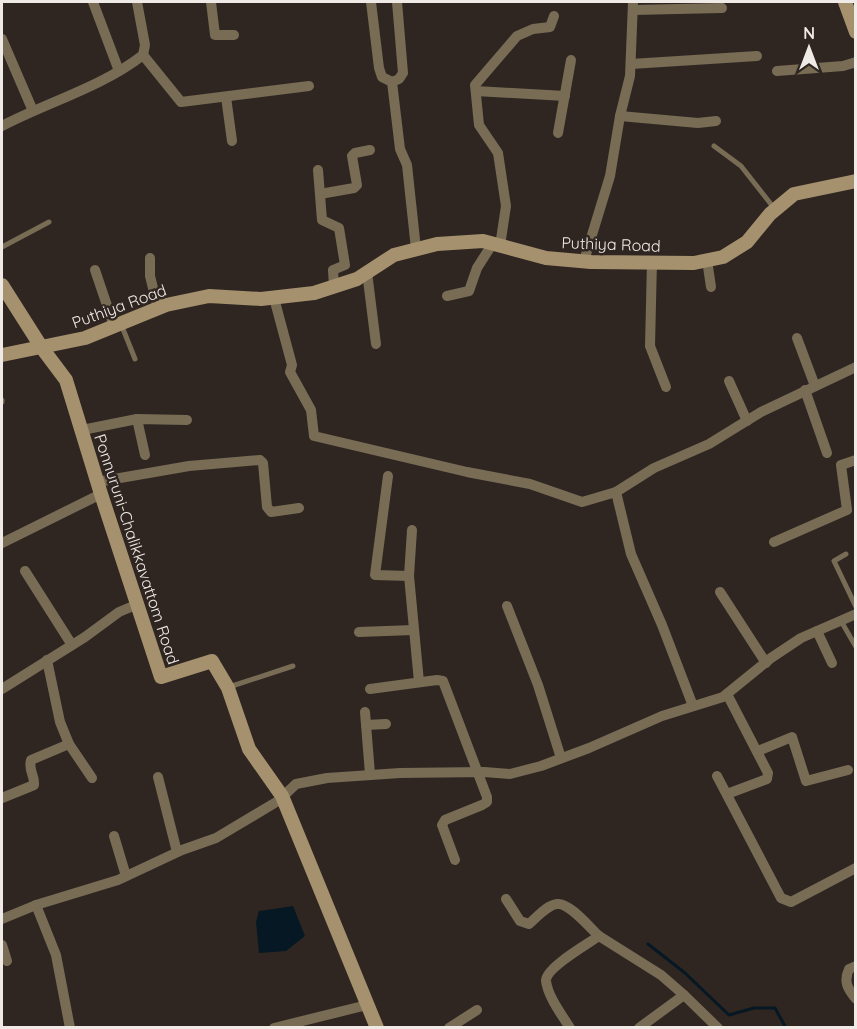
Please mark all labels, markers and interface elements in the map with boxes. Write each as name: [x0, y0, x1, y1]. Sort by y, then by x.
north arrow: [779, 18, 839, 78]
text: N: [803, 23, 815, 43]
street label: Puthiya Road: [561, 232, 661, 256]
street label: Puthiya Road: [69, 280, 169, 332]
street label: Ponnuruni-Chalikkavattom Road: [90, 431, 184, 667]

